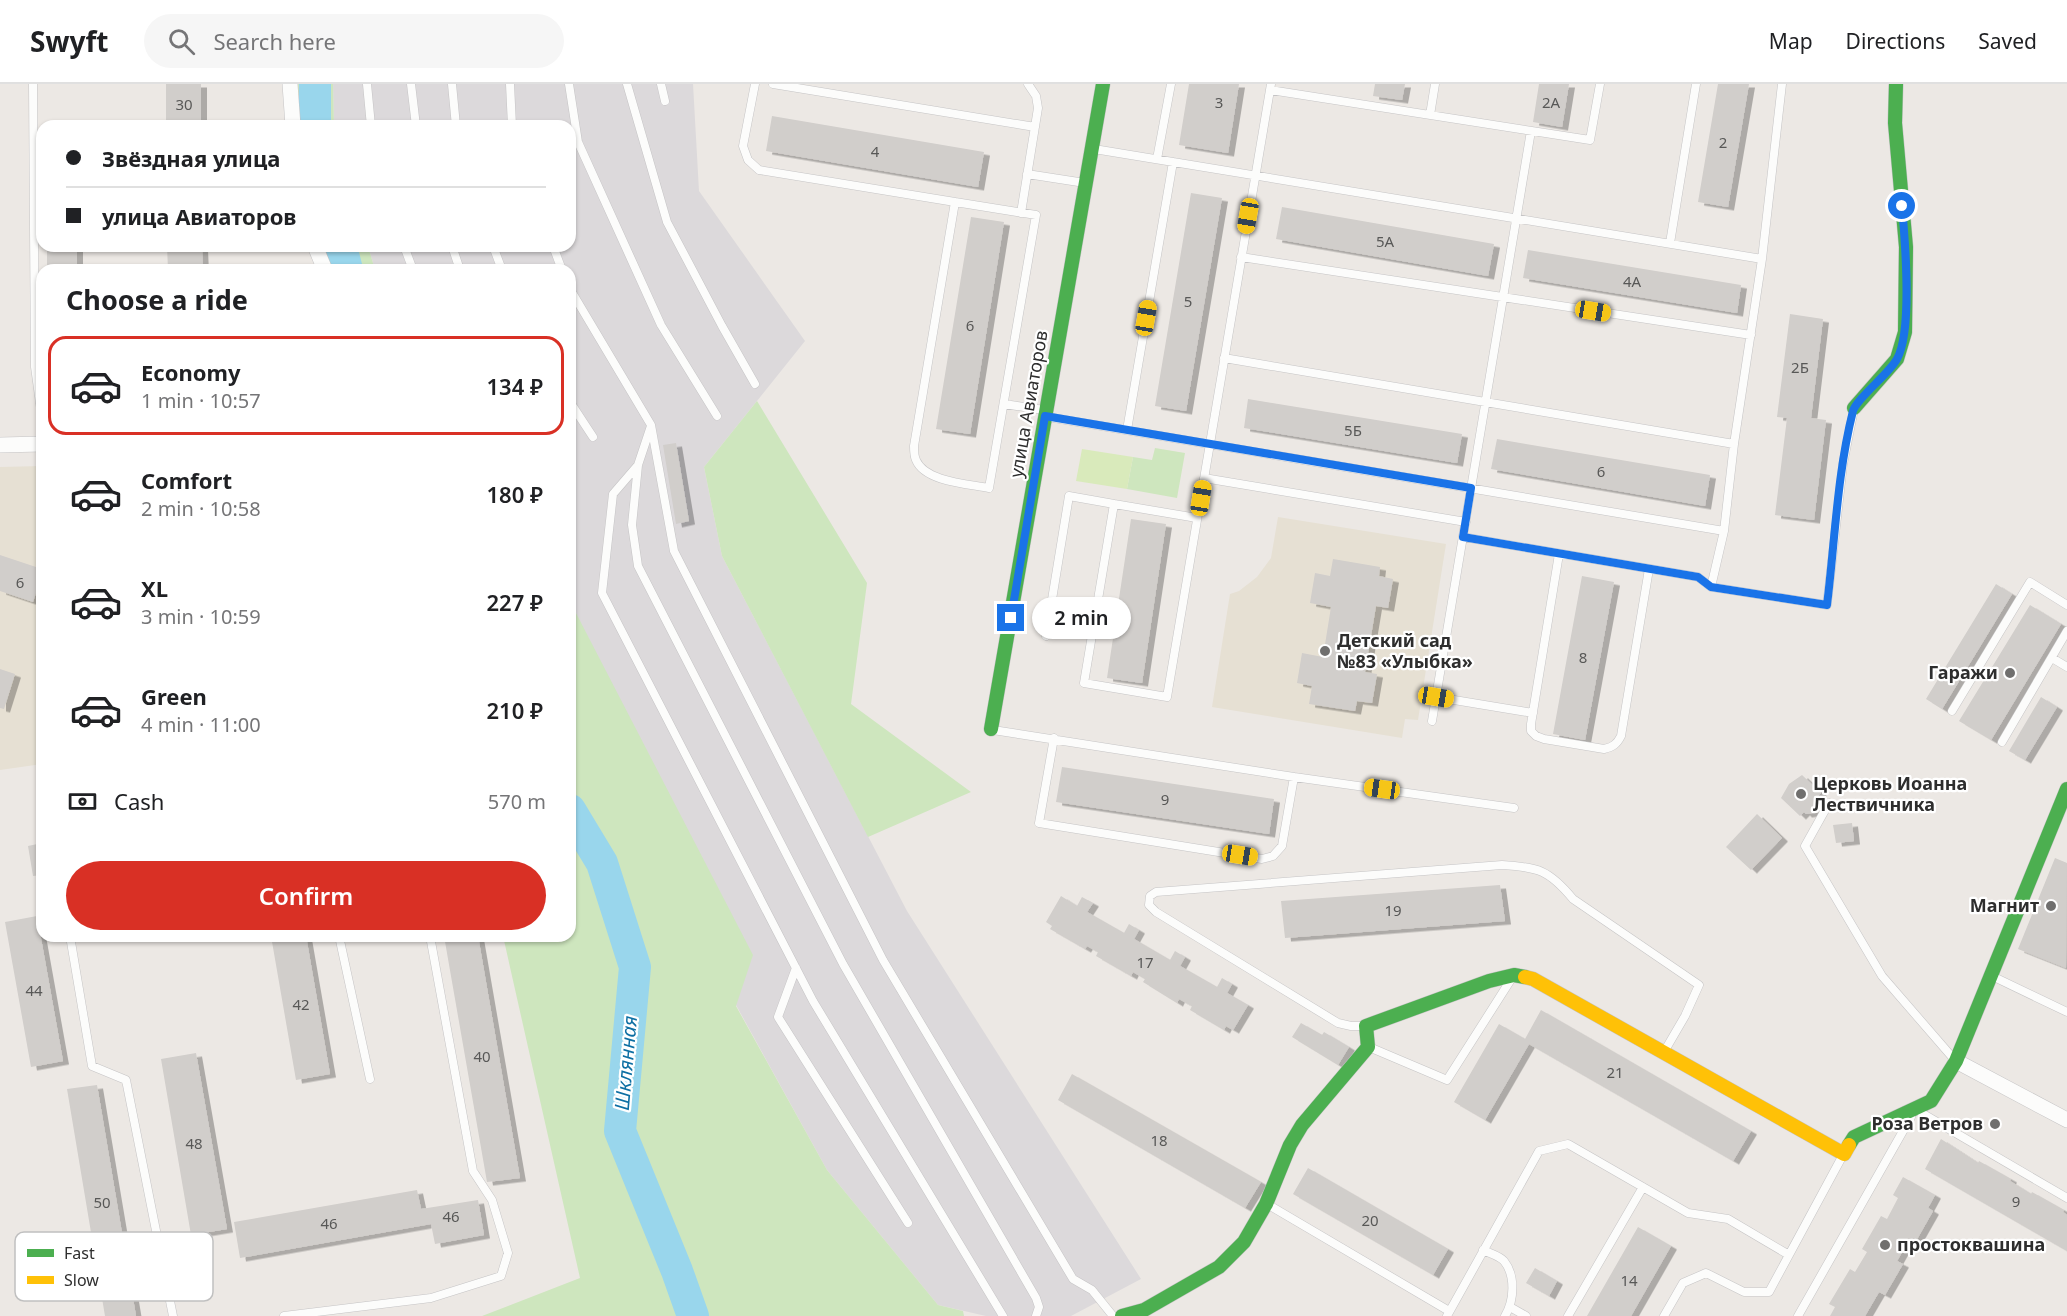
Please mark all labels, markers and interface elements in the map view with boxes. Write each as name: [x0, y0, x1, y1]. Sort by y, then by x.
search box: [144, 14, 564, 68]
text: Swyft: [30, 22, 108, 60]
icon: search: [165, 25, 198, 58]
text: Search here: [213, 26, 336, 56]
text: Map: [1769, 27, 1813, 55]
text: Directions: [1846, 27, 1945, 55]
text: Saved: [1978, 27, 2037, 55]
house number: 3: [1215, 92, 1223, 112]
house number: 2А: [1542, 92, 1561, 112]
house number: 30: [175, 94, 193, 114]
house number: 2: [1719, 132, 1727, 152]
house number: 4: [871, 141, 880, 161]
text: Звёздная улица: [102, 143, 280, 173]
route start: [1888, 192, 1915, 219]
car: [1236, 197, 1260, 235]
text: улица Авиаторов: [102, 201, 296, 231]
house number: 5А: [1376, 231, 1395, 251]
house number: 4А: [1623, 271, 1642, 291]
text: Choose a ride: [66, 281, 248, 318]
house number: 5: [1184, 291, 1192, 311]
car: [1134, 299, 1158, 337]
car: [1574, 299, 1612, 323]
house number: 6: [966, 315, 974, 335]
street label: улица Авиаторов: [1003, 328, 1053, 479]
text: Economy: [141, 357, 240, 387]
house number: 2Б: [1791, 357, 1809, 377]
icon: car: [69, 359, 123, 413]
text: 134 ₽: [486, 371, 543, 401]
text: 1 min · 10:57: [141, 387, 261, 414]
house number: 5Б: [1344, 420, 1362, 440]
house number: 6: [1597, 461, 1605, 481]
text: Comfort: [141, 465, 232, 495]
icon: car: [69, 467, 123, 521]
text: 180 ₽: [486, 479, 543, 509]
car: [1189, 479, 1213, 517]
text: 2 min · 10:58: [141, 495, 261, 522]
house number: 6: [16, 572, 24, 592]
text: XL: [141, 573, 168, 603]
icon: car: [69, 575, 123, 629]
text: 227 ₽: [486, 587, 543, 617]
callout: 2 min: [1032, 597, 1131, 639]
text: 3 min · 10:59: [141, 603, 261, 630]
route end: [997, 604, 1024, 631]
text: 2 min: [1054, 604, 1109, 631]
place label: Детский сад №83 «Улыбка»: [1337, 628, 1473, 673]
marker: Детский сад №83 «Улыбка»: [1318, 644, 1332, 658]
house number: 8: [1579, 647, 1587, 667]
place label: Гаражи: [1928, 660, 1998, 684]
marker: Гаражи: [2003, 666, 2017, 680]
text: Green: [141, 681, 207, 711]
icon: car: [69, 683, 123, 737]
car: [1417, 685, 1455, 709]
text: 210 ₽: [486, 695, 543, 725]
text: 4 min · 11:00: [141, 711, 261, 738]
place label: Церковь Иоанна Лествичника: [1813, 771, 1967, 816]
car: [1363, 778, 1401, 800]
icon: cash: [66, 785, 99, 818]
text: Cash: [114, 786, 164, 816]
marker: Церковь Иоанна Лествичника: [1794, 787, 1808, 801]
text: 570 m: [488, 788, 546, 815]
house number: 9: [1161, 789, 1169, 809]
car: [1221, 843, 1259, 867]
button: Confirm: [66, 861, 546, 930]
place label: Магнит: [1970, 893, 2039, 917]
marker: Магнит: [2044, 899, 2058, 913]
house number: 19: [1384, 900, 1402, 920]
house number: 17: [1136, 952, 1154, 972]
house number: 44: [25, 980, 43, 1000]
house number: 42: [292, 994, 310, 1014]
water label: Шклянная: [608, 1014, 643, 1111]
house number: 40: [473, 1046, 491, 1066]
house number: 21: [1606, 1062, 1624, 1082]
place label: Роза Ветров: [1871, 1111, 1983, 1135]
marker: Роза Ветров: [1988, 1117, 2002, 1131]
house number: 18: [1150, 1130, 1168, 1150]
house number: 48: [185, 1133, 203, 1153]
house number: 9: [2012, 1191, 2020, 1211]
house number: 50: [93, 1192, 111, 1212]
house number: 46: [442, 1206, 460, 1226]
house number: 20: [1361, 1210, 1379, 1230]
house number: 46: [320, 1213, 338, 1233]
legend: [15, 1232, 213, 1301]
place label: простоквашина: [1897, 1232, 2045, 1256]
marker: простоквашина: [1878, 1238, 1892, 1252]
text: Fast: [64, 1242, 95, 1264]
text: Slow: [64, 1269, 99, 1291]
house number: 14: [1620, 1270, 1638, 1290]

